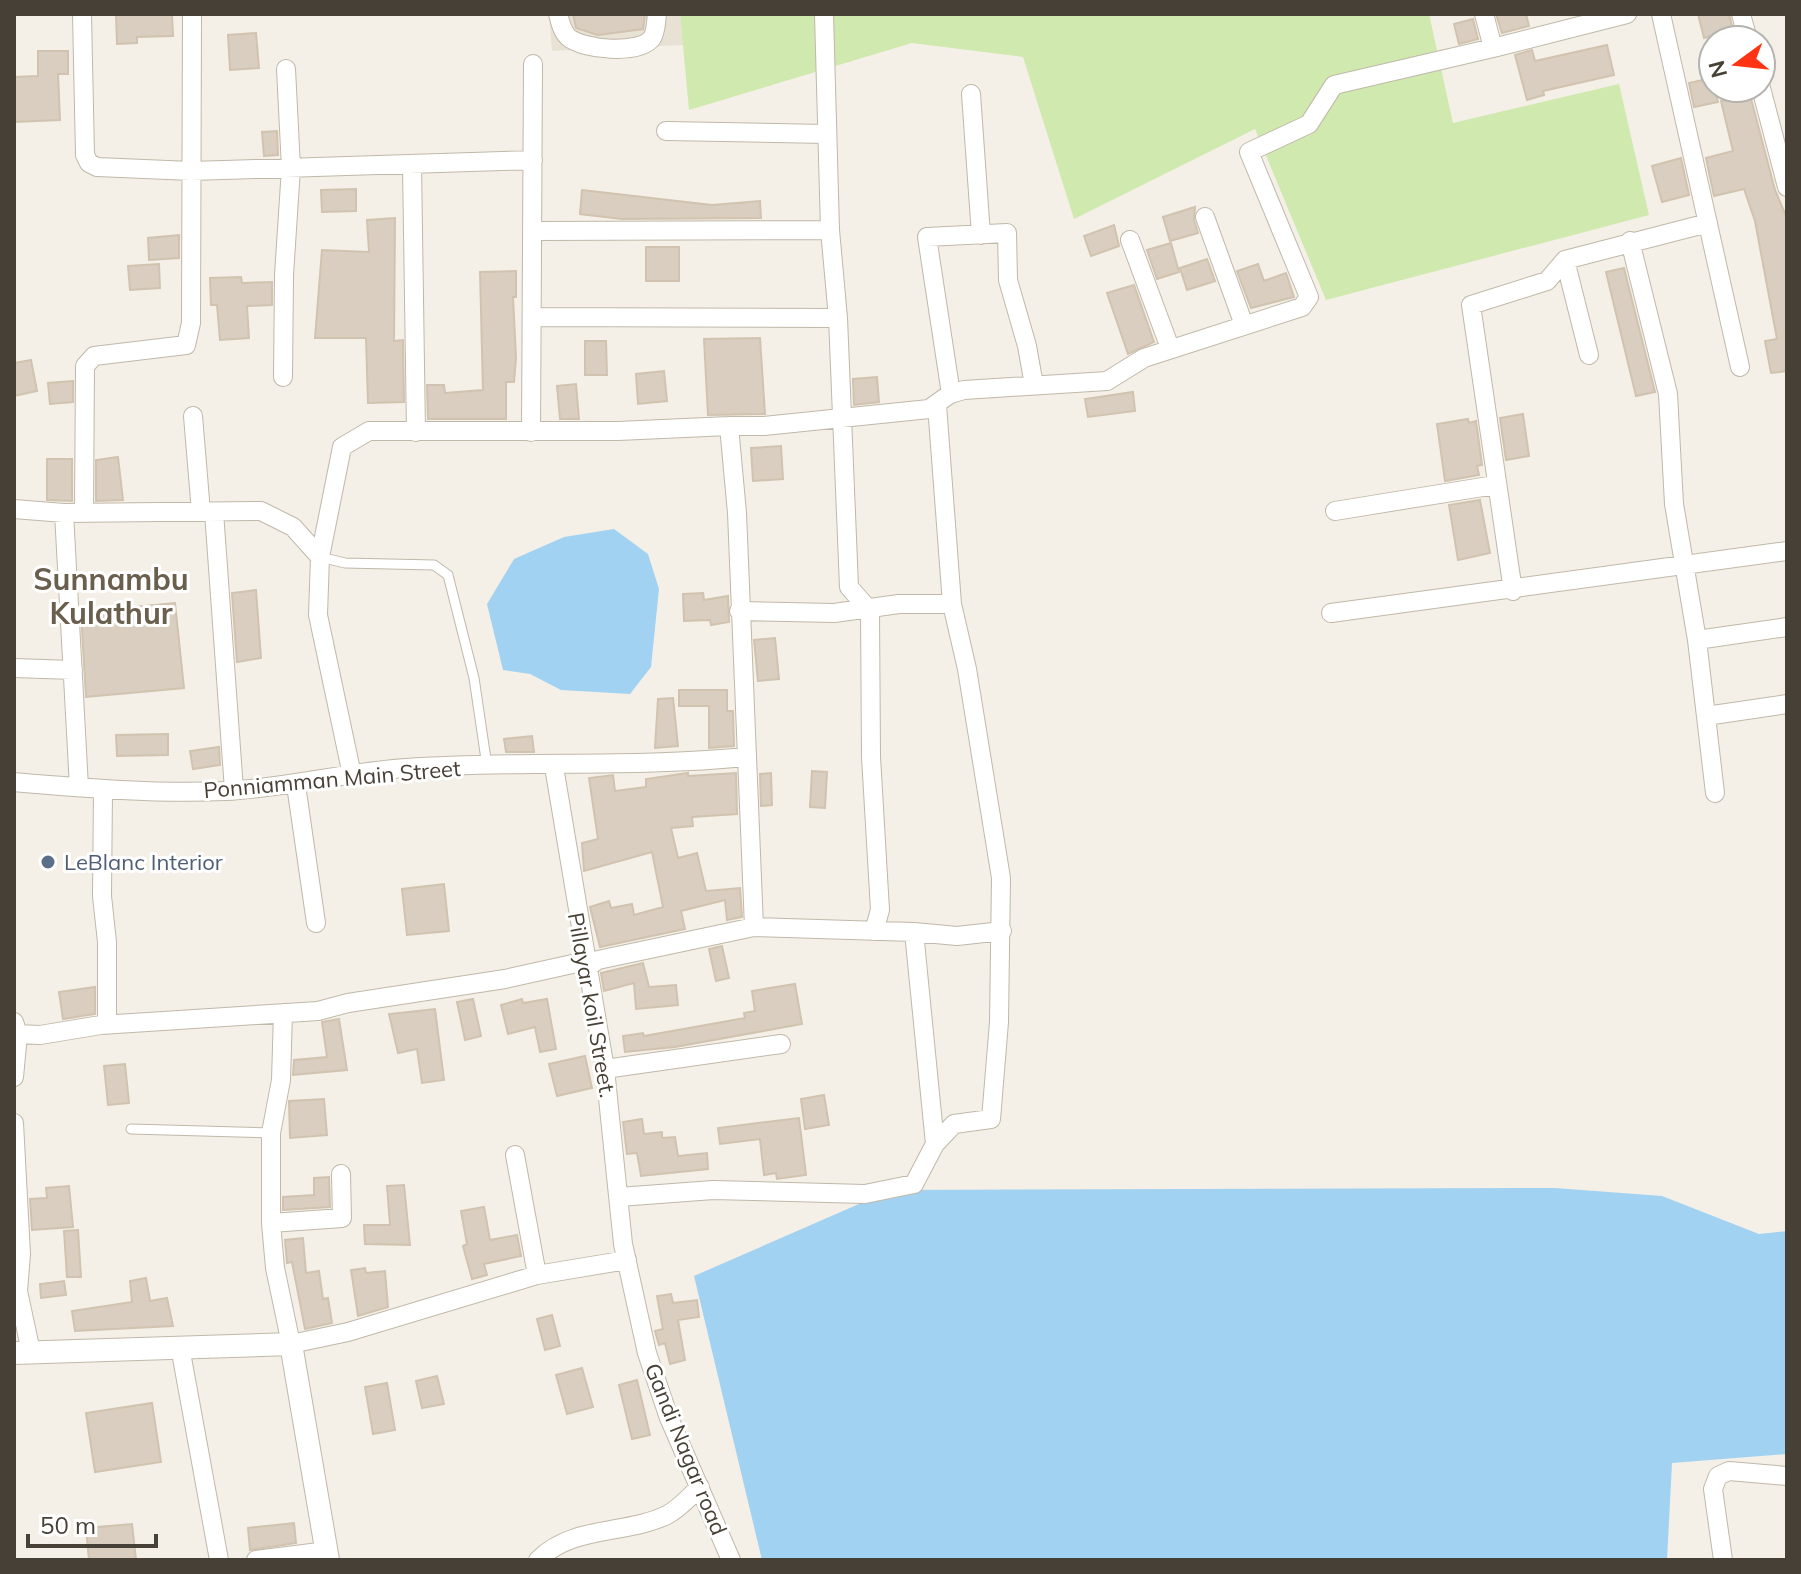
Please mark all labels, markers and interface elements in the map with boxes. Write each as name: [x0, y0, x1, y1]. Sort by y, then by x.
north arrow: [1697, 24, 1777, 104]
text: N: [1702, 58, 1733, 81]
district label: Sunnambu Kulathur: [33, 560, 189, 632]
street label: Ponniamman Main Street: [202, 754, 462, 804]
place label: LeBlanc Interior: [64, 848, 223, 876]
marker: LeBlanc Interior: [39, 853, 57, 871]
street label: Pillayar koil Street.: [562, 910, 622, 1100]
street label: Gandi Nagar road: [639, 1359, 733, 1539]
scale bar: [28, 1498, 156, 1548]
text: 50 m: [40, 1510, 96, 1540]

